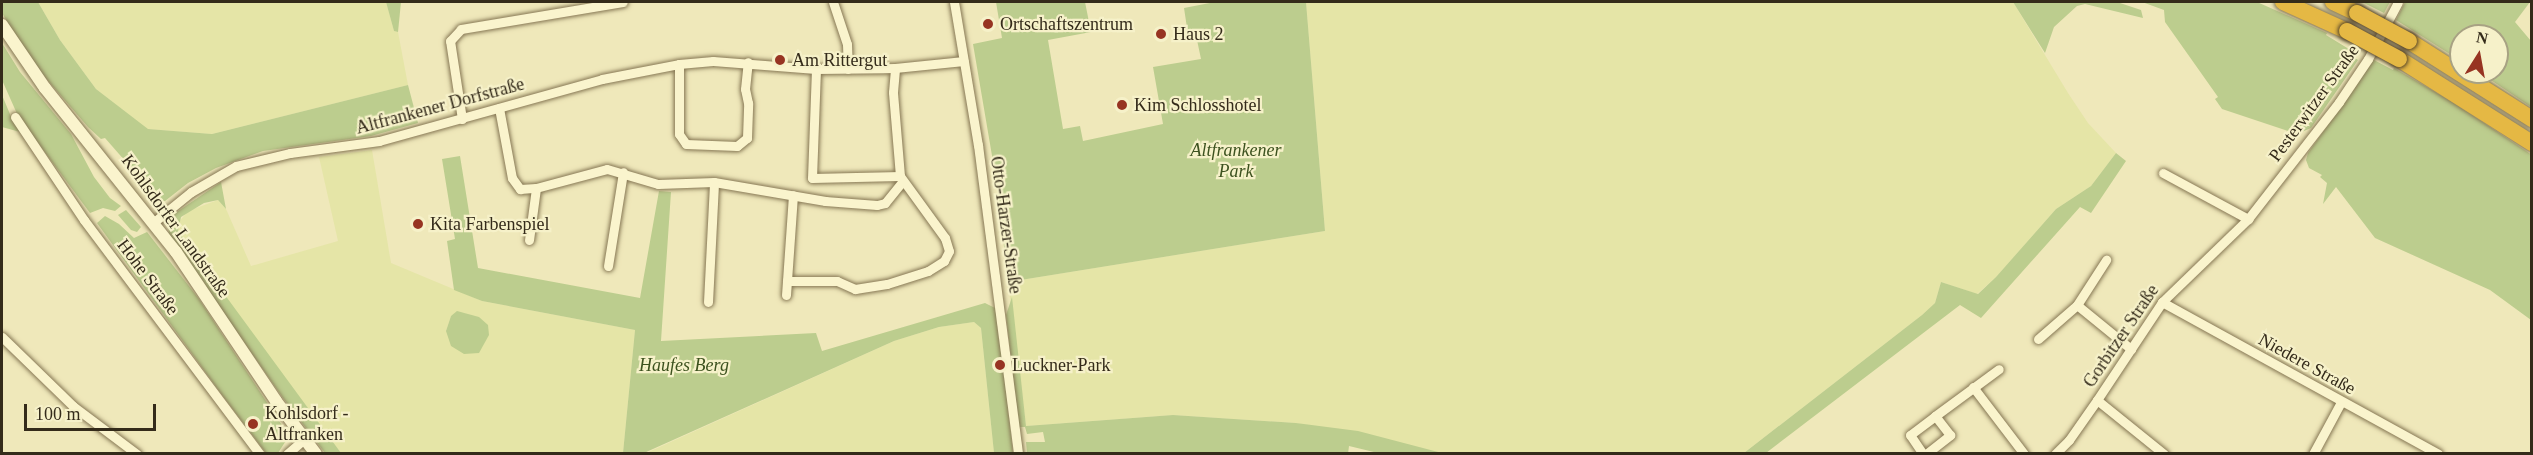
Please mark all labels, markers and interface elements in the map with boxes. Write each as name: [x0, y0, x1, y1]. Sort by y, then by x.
place label: Ortschaftszentrum: [1000, 13, 1133, 35]
marker: Ortschaftszentrum: [981, 17, 995, 31]
place label: Haus 2: [1173, 23, 1223, 45]
north arrow: [2449, 24, 2509, 84]
marker: Haus 2: [1154, 27, 1168, 41]
text: N: [2475, 28, 2489, 47]
street label: Pesterwitzer Straße: [2264, 40, 2364, 166]
place label: Am Rittergut: [792, 49, 887, 71]
marker: Am Rittergut: [773, 53, 787, 67]
street label: Altfrankener Dorfstraße: [353, 73, 527, 139]
place label: Kim Schlosshotel: [1134, 94, 1262, 116]
marker: Kim Schlosshotel: [1115, 98, 1129, 112]
park label: Altfrankener Park: [1191, 140, 1281, 182]
street label: Kohlsdorfer Landstraße: [117, 150, 235, 302]
street label: Otto-Harzer-Straße: [986, 155, 1026, 295]
place label: Kita Farbenspiel: [430, 213, 549, 235]
marker: Kita Farbenspiel: [411, 217, 425, 231]
street label: Hohe Straße: [112, 235, 184, 319]
street label: Gorbitzer Straße: [2079, 280, 2163, 392]
street label: Niedere Straße: [2255, 329, 2359, 399]
park label: Haufes Berg: [639, 354, 729, 376]
place label: Luckner-Park: [1012, 354, 1111, 376]
marker: Luckner-Park: [993, 358, 1007, 372]
scale bar: [27, 392, 159, 430]
place label: Kohlsdorf - Altfranken: [265, 403, 348, 446]
text: 100 m: [35, 404, 81, 424]
marker: Kohlsdorf - Altfranken: [246, 417, 260, 431]

